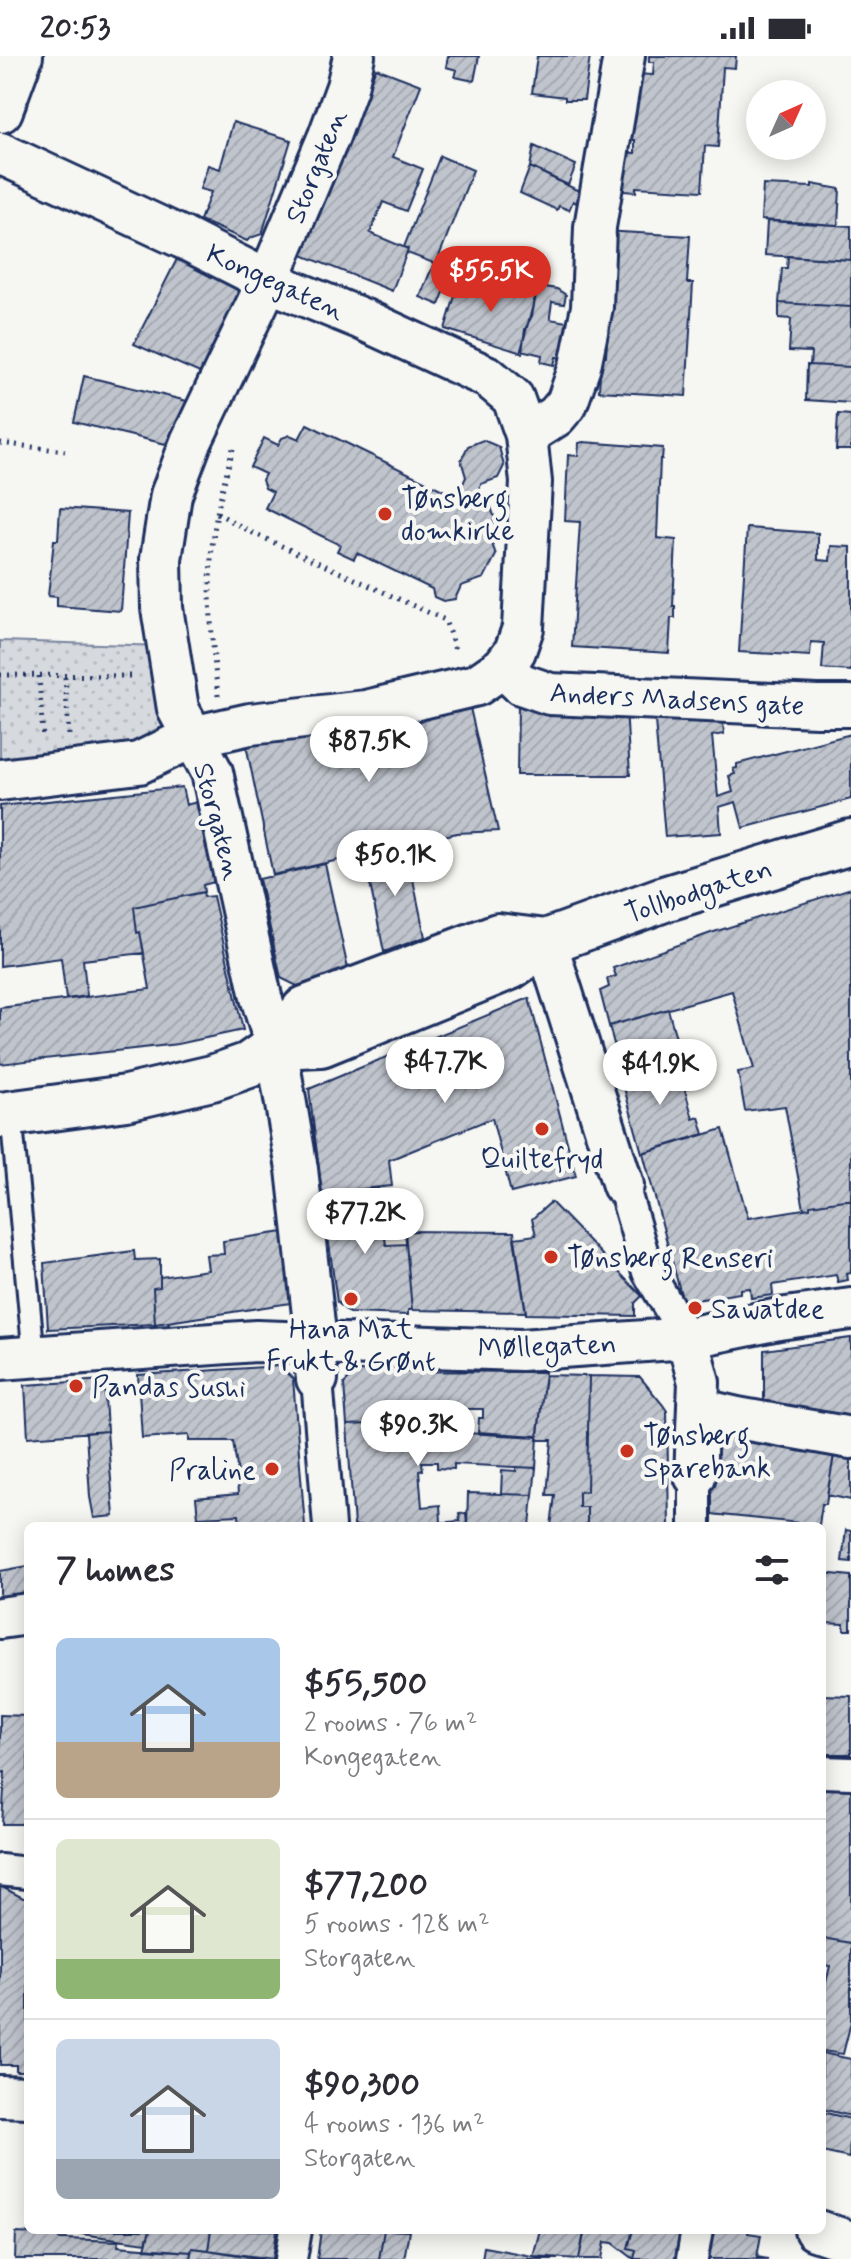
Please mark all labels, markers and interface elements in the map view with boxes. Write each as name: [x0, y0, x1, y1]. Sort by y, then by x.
text: 20:53: [40, 9, 111, 48]
north arrow: [746, 80, 826, 160]
map controls: [746, 80, 826, 160]
street label: Storgaten: [278, 104, 357, 229]
street label: Kongegaten: [199, 236, 350, 332]
pin: $55.5K: [426, 246, 556, 314]
text: $55.5K: [449, 255, 533, 289]
place label: Tønsberg domkirke: [401, 482, 514, 551]
marker: Tønsberg domkirke: [376, 505, 394, 523]
street label: Anders Madsens gate: [549, 675, 805, 726]
pin: $87.5K: [304, 716, 434, 784]
text: $87.5K: [328, 725, 410, 759]
street label: Storgaten: [183, 759, 250, 884]
pin: $50.1K: [330, 830, 460, 898]
text: $50.1K: [354, 839, 436, 873]
street label: Tollbodgaten: [620, 851, 778, 935]
pin: $47.7K: [380, 1037, 510, 1105]
pin: $41.9K: [595, 1039, 725, 1107]
text: $47.7K: [403, 1046, 487, 1080]
text: $41.9K: [621, 1048, 699, 1082]
marker: Quiltefryd: [533, 1120, 551, 1138]
place label: Quiltefryd: [481, 1142, 603, 1179]
pin: $77.2K: [300, 1188, 430, 1256]
text: $77.2K: [325, 1197, 405, 1231]
place label: Tønsberg Renseri: [567, 1241, 773, 1281]
marker: Tønsberg Renseri: [542, 1248, 560, 1266]
marker: Hana Mat Frukt & Grønt: [342, 1290, 360, 1308]
place label: Sawatdee: [711, 1292, 824, 1329]
marker: Sawatdee: [686, 1299, 704, 1317]
place label: Hana Mat Frukt & Grønt: [266, 1312, 436, 1381]
street label: Møllegaten: [477, 1327, 617, 1370]
place label: Pandas Sushi: [92, 1370, 246, 1407]
marker: Pandas Sushi: [67, 1377, 85, 1395]
pin: $90.3K: [353, 1400, 483, 1468]
text: $90.3K: [379, 1409, 457, 1443]
place label: Tønsberg Sparebank: [643, 1419, 771, 1488]
marker: Tønsberg Sparebank: [618, 1442, 636, 1460]
place label: Praline: [169, 1453, 256, 1490]
marker: Praline: [263, 1460, 281, 1478]
text: 7 homes: [56, 1548, 175, 1593]
icon: filters: [750, 1548, 794, 1592]
text: $55,500: [304, 1662, 427, 1707]
icon: home: [120, 1670, 216, 1766]
text: 2 rooms · 76 m²: [304, 1707, 477, 1741]
text: Kongegaten: [304, 1741, 441, 1775]
text: $77,200: [304, 1863, 428, 1908]
icon: home: [120, 1871, 216, 1967]
text: 5 rooms · 128 m²: [304, 1908, 489, 1942]
text: Storgaten: [304, 1942, 415, 1976]
text: $90,300: [304, 2063, 420, 2108]
icon: home: [120, 2071, 216, 2167]
text: 4 rooms · 136 m²: [304, 2108, 484, 2142]
text: Storgaten: [304, 2142, 415, 2176]

